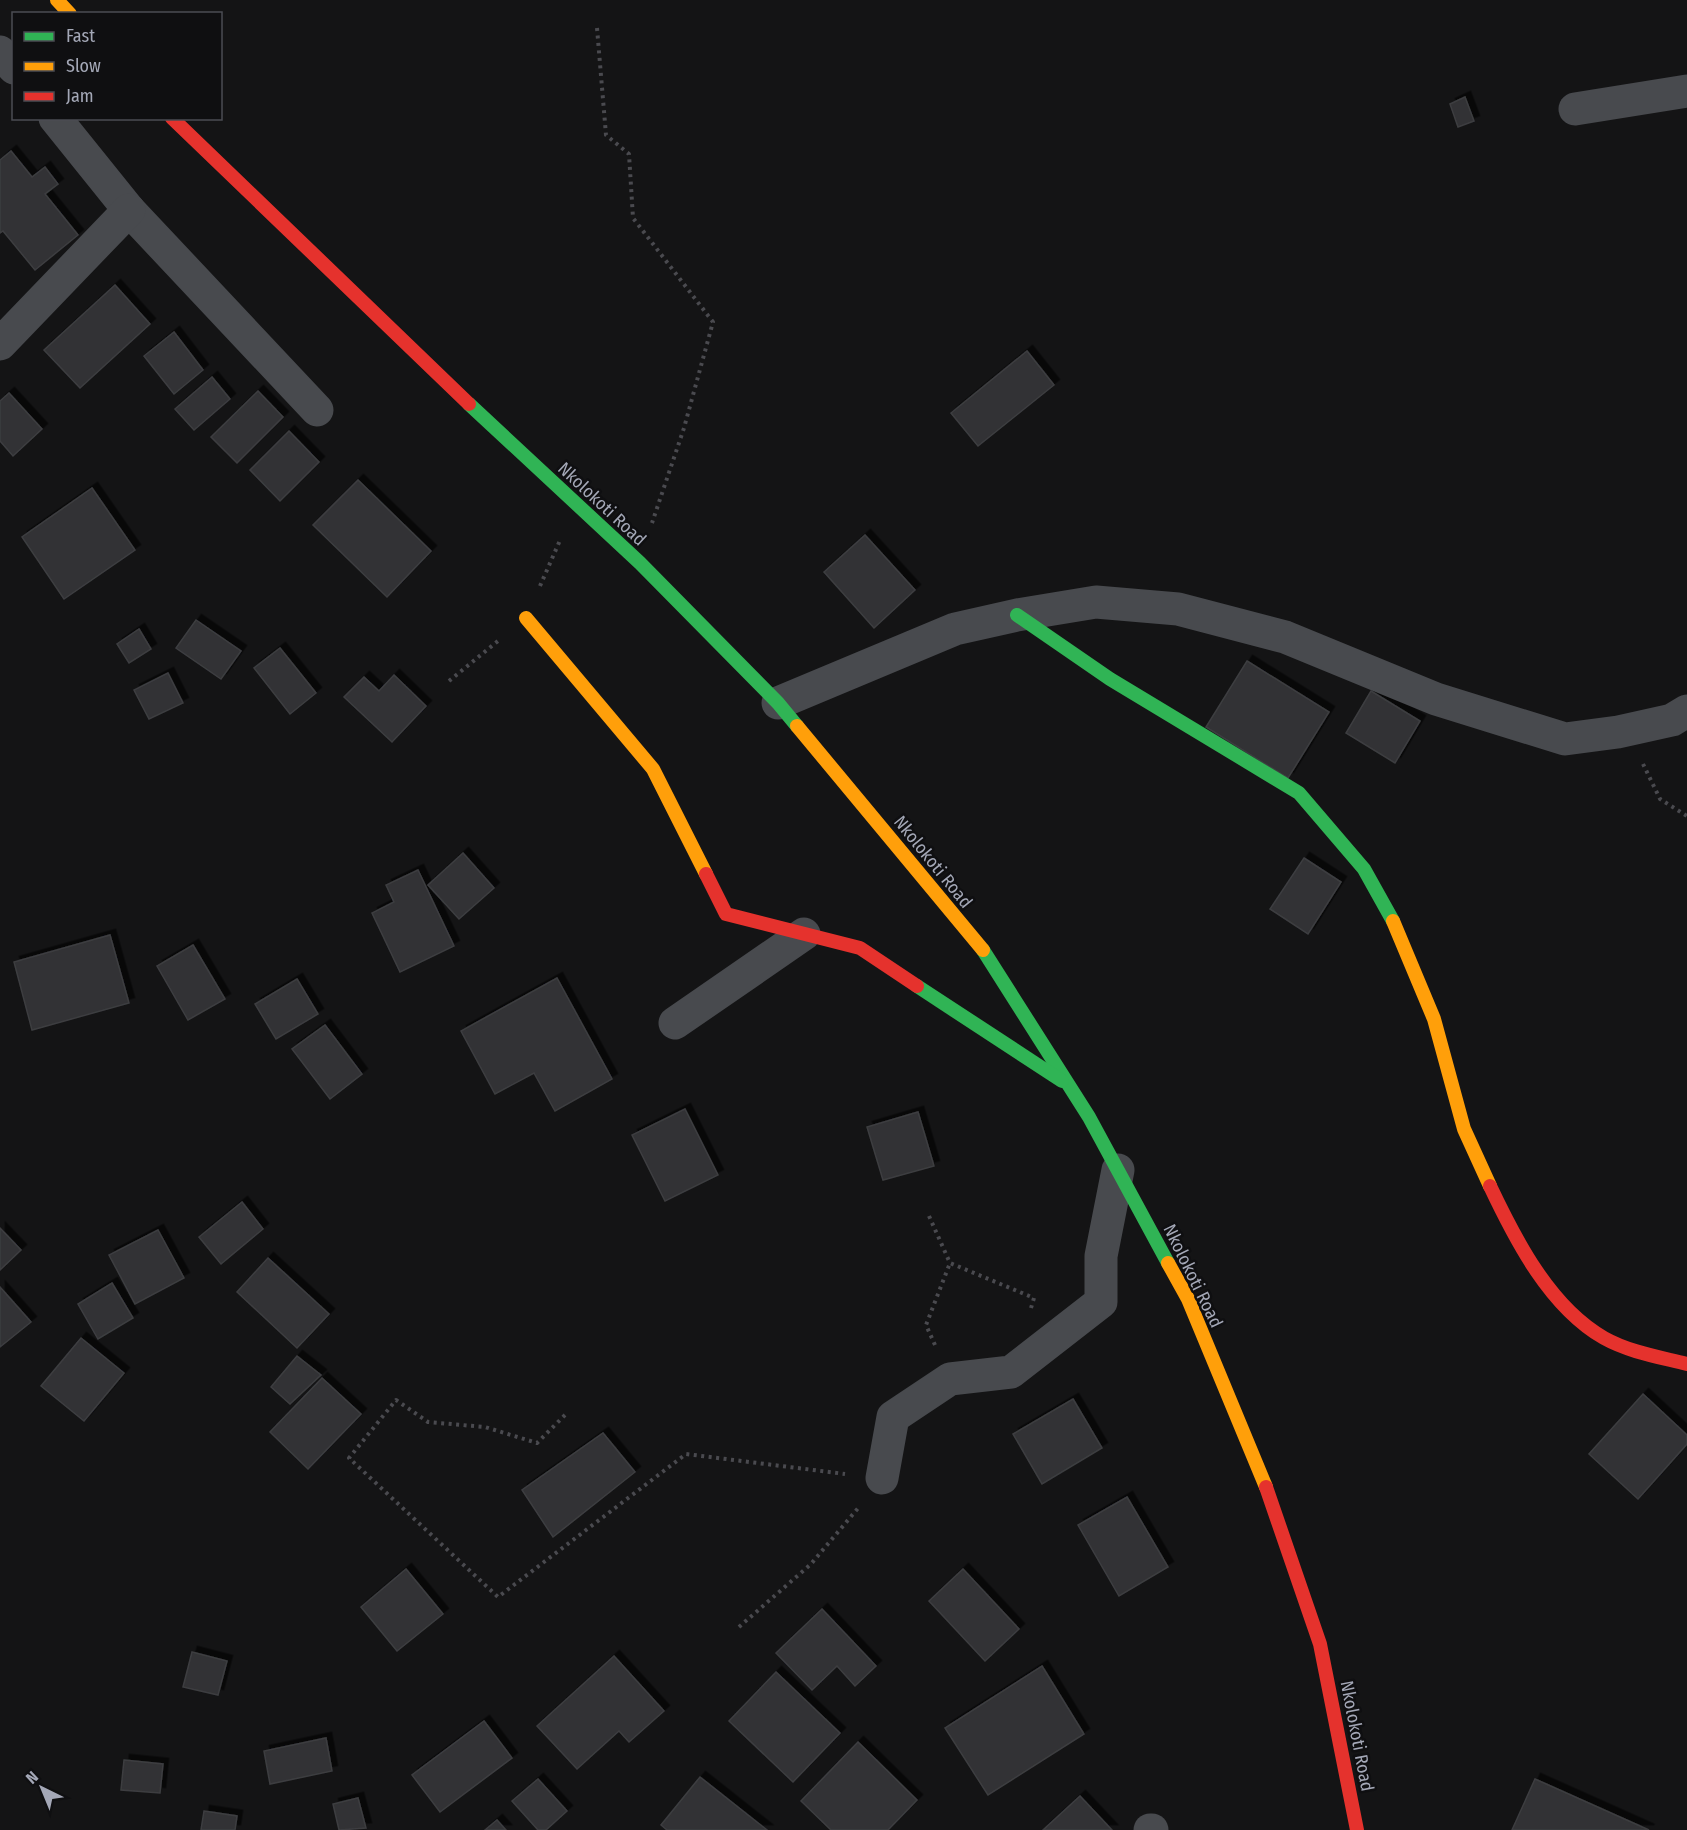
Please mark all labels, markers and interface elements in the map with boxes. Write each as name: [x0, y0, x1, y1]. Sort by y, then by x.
legend: [12, 12, 222, 120]
text: Fast: [66, 25, 95, 47]
text: Slow: [66, 55, 101, 77]
text: Jam: [66, 85, 94, 107]
street label: Nkolokoti Road: [553, 458, 651, 550]
street label: Nkolokoti Road: [889, 811, 977, 913]
street label: Nkolokoti Road: [1158, 1221, 1228, 1331]
street label: Nkolokoti Road: [1335, 1679, 1379, 1793]
north arrow: [12, 1758, 72, 1818]
text: N: [22, 1767, 42, 1788]

